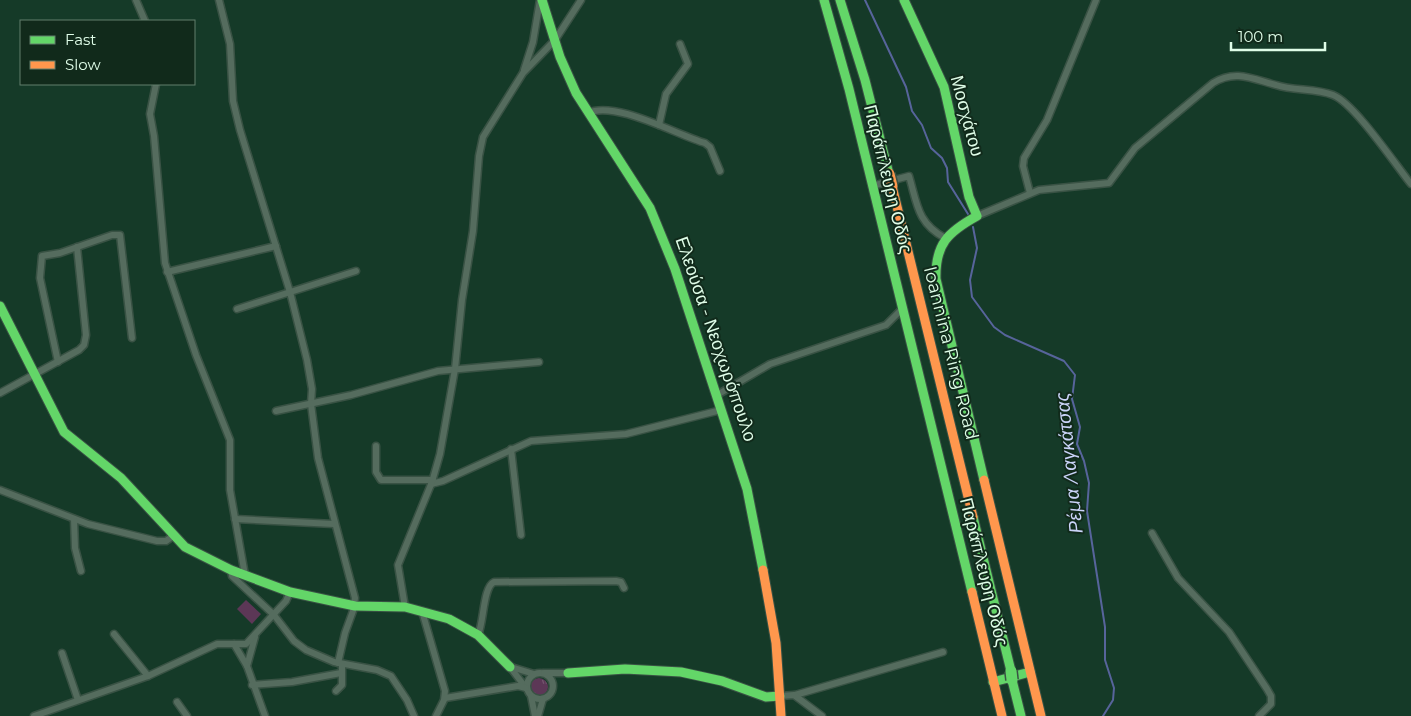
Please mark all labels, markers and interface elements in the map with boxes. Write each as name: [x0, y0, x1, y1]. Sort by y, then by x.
legend: [20, 20, 195, 85]
scale bar: [1231, 20, 1325, 52]
text: 100 m: [1238, 27, 1283, 46]
text: Fast: [65, 30, 96, 49]
text: Slow: [65, 55, 101, 74]
street label: Μοσχάτου: [946, 73, 988, 159]
street label: Παράπλευρη Οδός: [859, 102, 917, 256]
street label: Ελεούσα - Νεοχωρόπουλο: [671, 234, 761, 444]
street label: Ioannina Ring Road: [919, 264, 983, 442]
water label: Ρέμα Λαγκάτσας: [1050, 391, 1088, 535]
street label: Παράπλευρη Οδός: [955, 495, 1013, 649]

